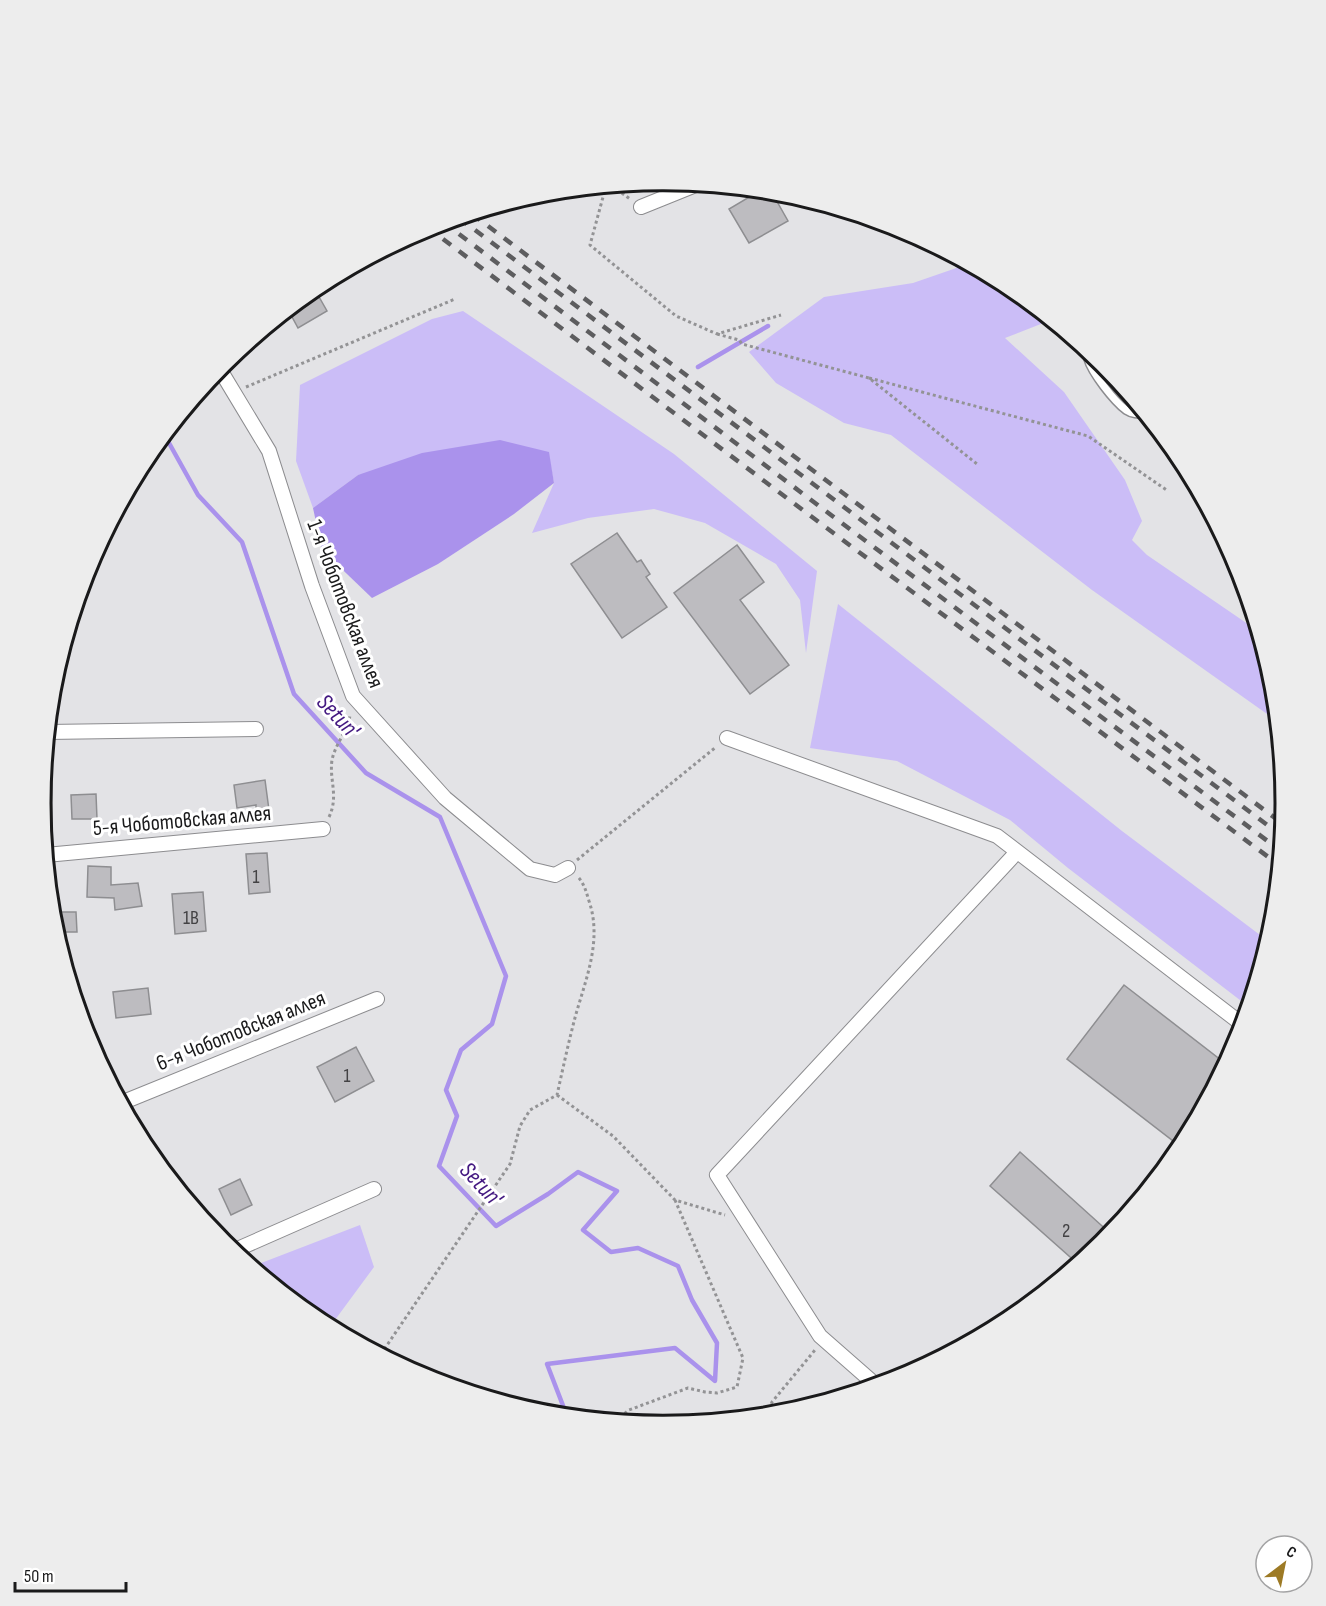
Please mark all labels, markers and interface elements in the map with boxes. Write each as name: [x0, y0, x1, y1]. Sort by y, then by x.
street label: 1-я Чоботовская аллея: [301, 516, 389, 692]
water label: Setun': [310, 688, 366, 745]
street label: 5-я Чоботовская аллея: [92, 800, 272, 842]
house number: 1: [253, 865, 260, 889]
house number: 1В: [183, 906, 199, 930]
street label: 6-я Чоботовская аллея: [153, 985, 329, 1077]
house number: 1: [344, 1064, 351, 1088]
water label: Setun': [453, 1156, 509, 1213]
house number: 2: [1062, 1219, 1070, 1243]
north arrow: [1254, 1534, 1314, 1594]
text: С: [1283, 1542, 1300, 1563]
scale bar: [15, 1555, 126, 1593]
text: 50 m: [24, 1566, 54, 1587]

